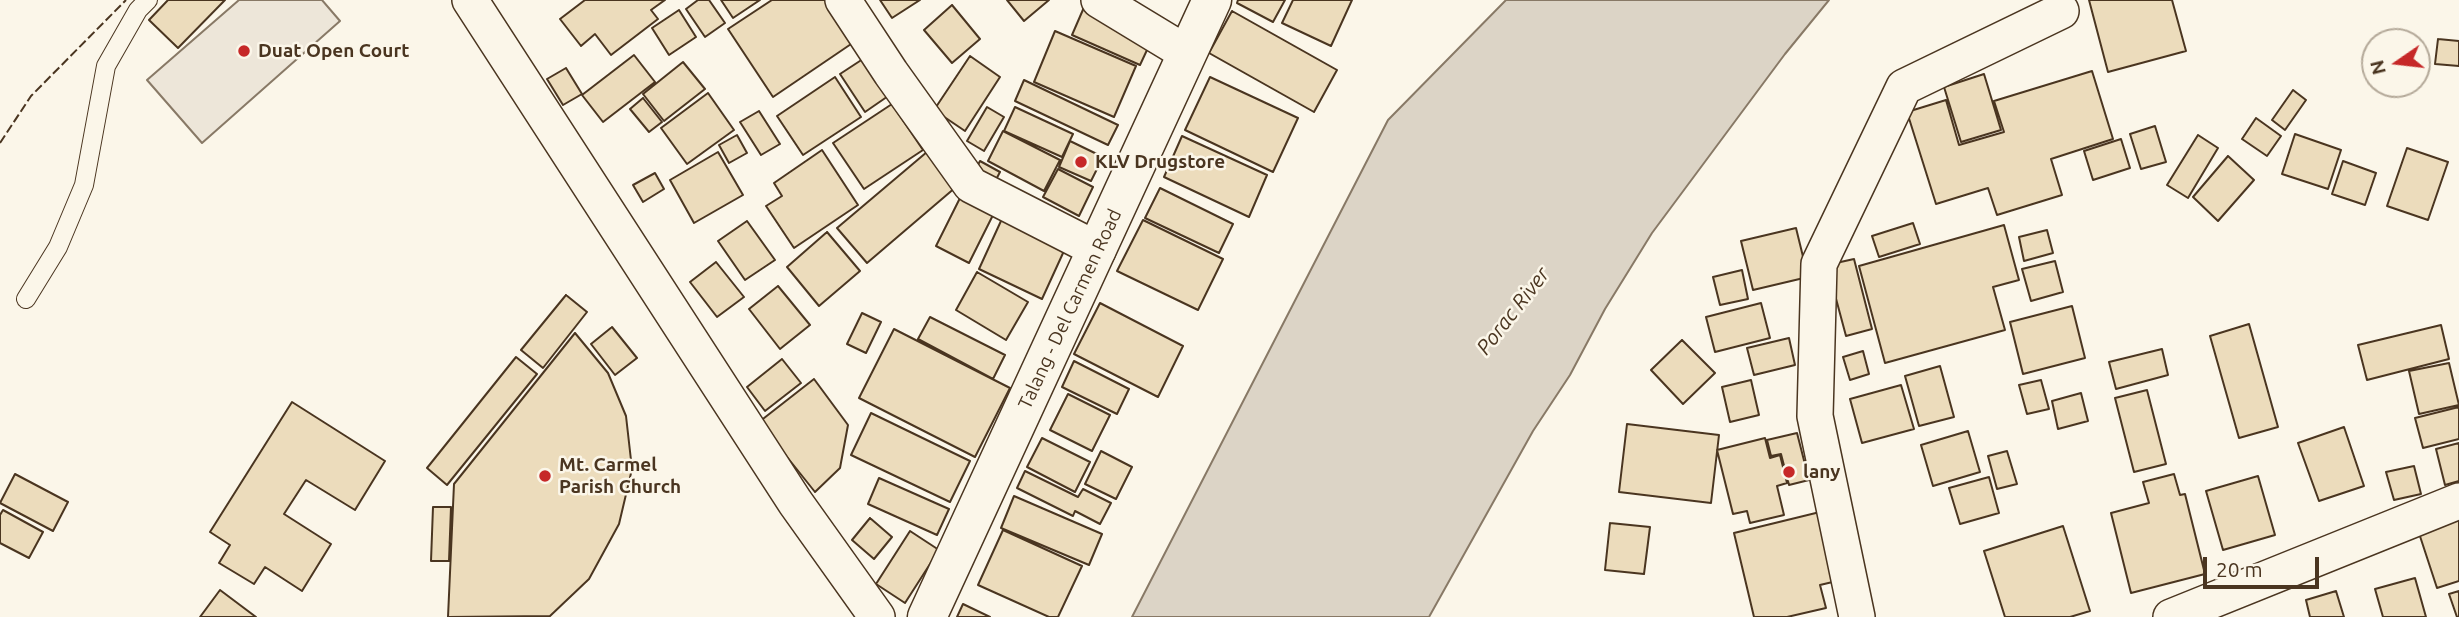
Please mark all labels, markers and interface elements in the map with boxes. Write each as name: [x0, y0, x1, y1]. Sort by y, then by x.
north arrow: [2361, 28, 2431, 98]
place label: Duat Open Court: [258, 40, 409, 62]
marker: Duat Open Court: [236, 43, 252, 59]
text: N: [2365, 58, 2390, 77]
place label: KLV Drugstore: [1095, 151, 1225, 173]
marker: KLV Drugstore: [1073, 154, 1089, 170]
street label: Talang - Del Carmen Road: [1014, 205, 1126, 413]
water label: Porac River: [1471, 262, 1555, 360]
place label: Mt. Carmel Parish Church: [559, 454, 681, 498]
place label: lany: [1803, 461, 1840, 483]
marker: lany: [1781, 464, 1797, 480]
marker: Mt. Carmel Parish Church: [537, 468, 553, 484]
scale bar: [2207, 544, 2322, 588]
text: 20 m: [2216, 557, 2263, 581]

